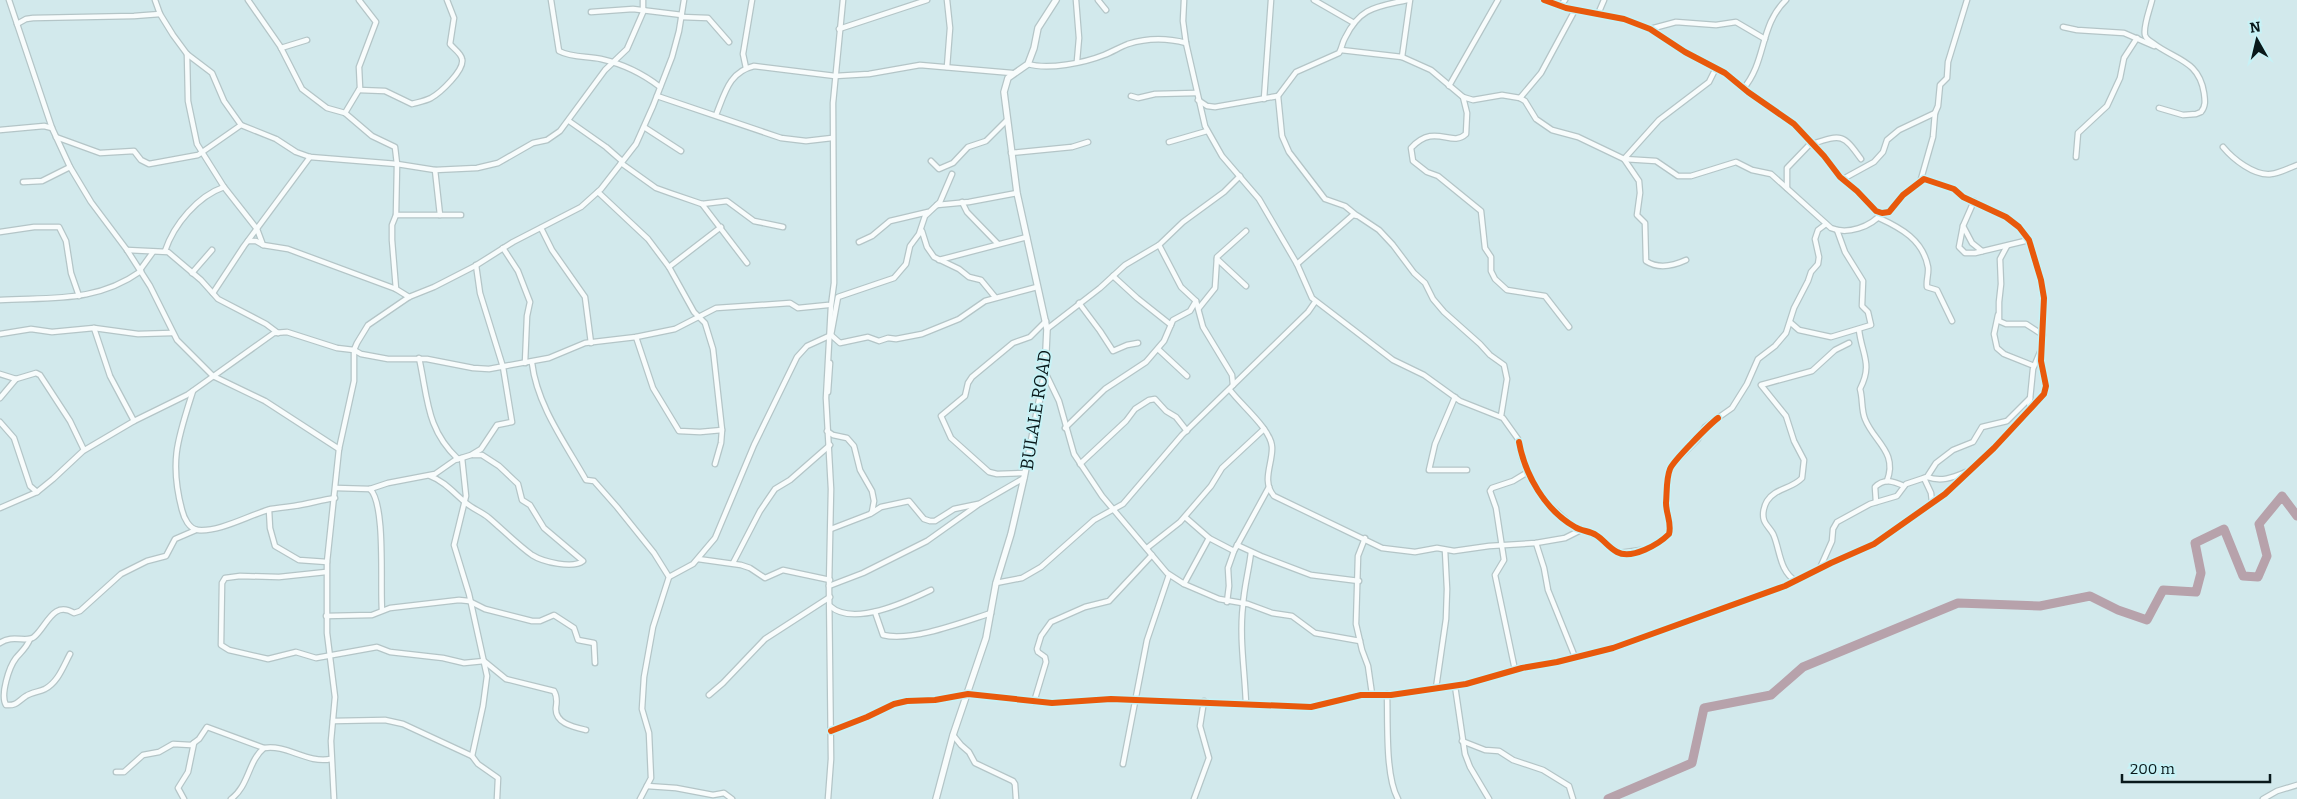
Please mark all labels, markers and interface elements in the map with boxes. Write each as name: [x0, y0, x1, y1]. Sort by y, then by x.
north arrow: [2232, 15, 2282, 65]
text: N: [2249, 18, 2262, 37]
street label: BULALE ROAD: [1016, 348, 1056, 472]
scale bar: [2122, 752, 2270, 784]
text: 200 m: [2130, 760, 2175, 778]

